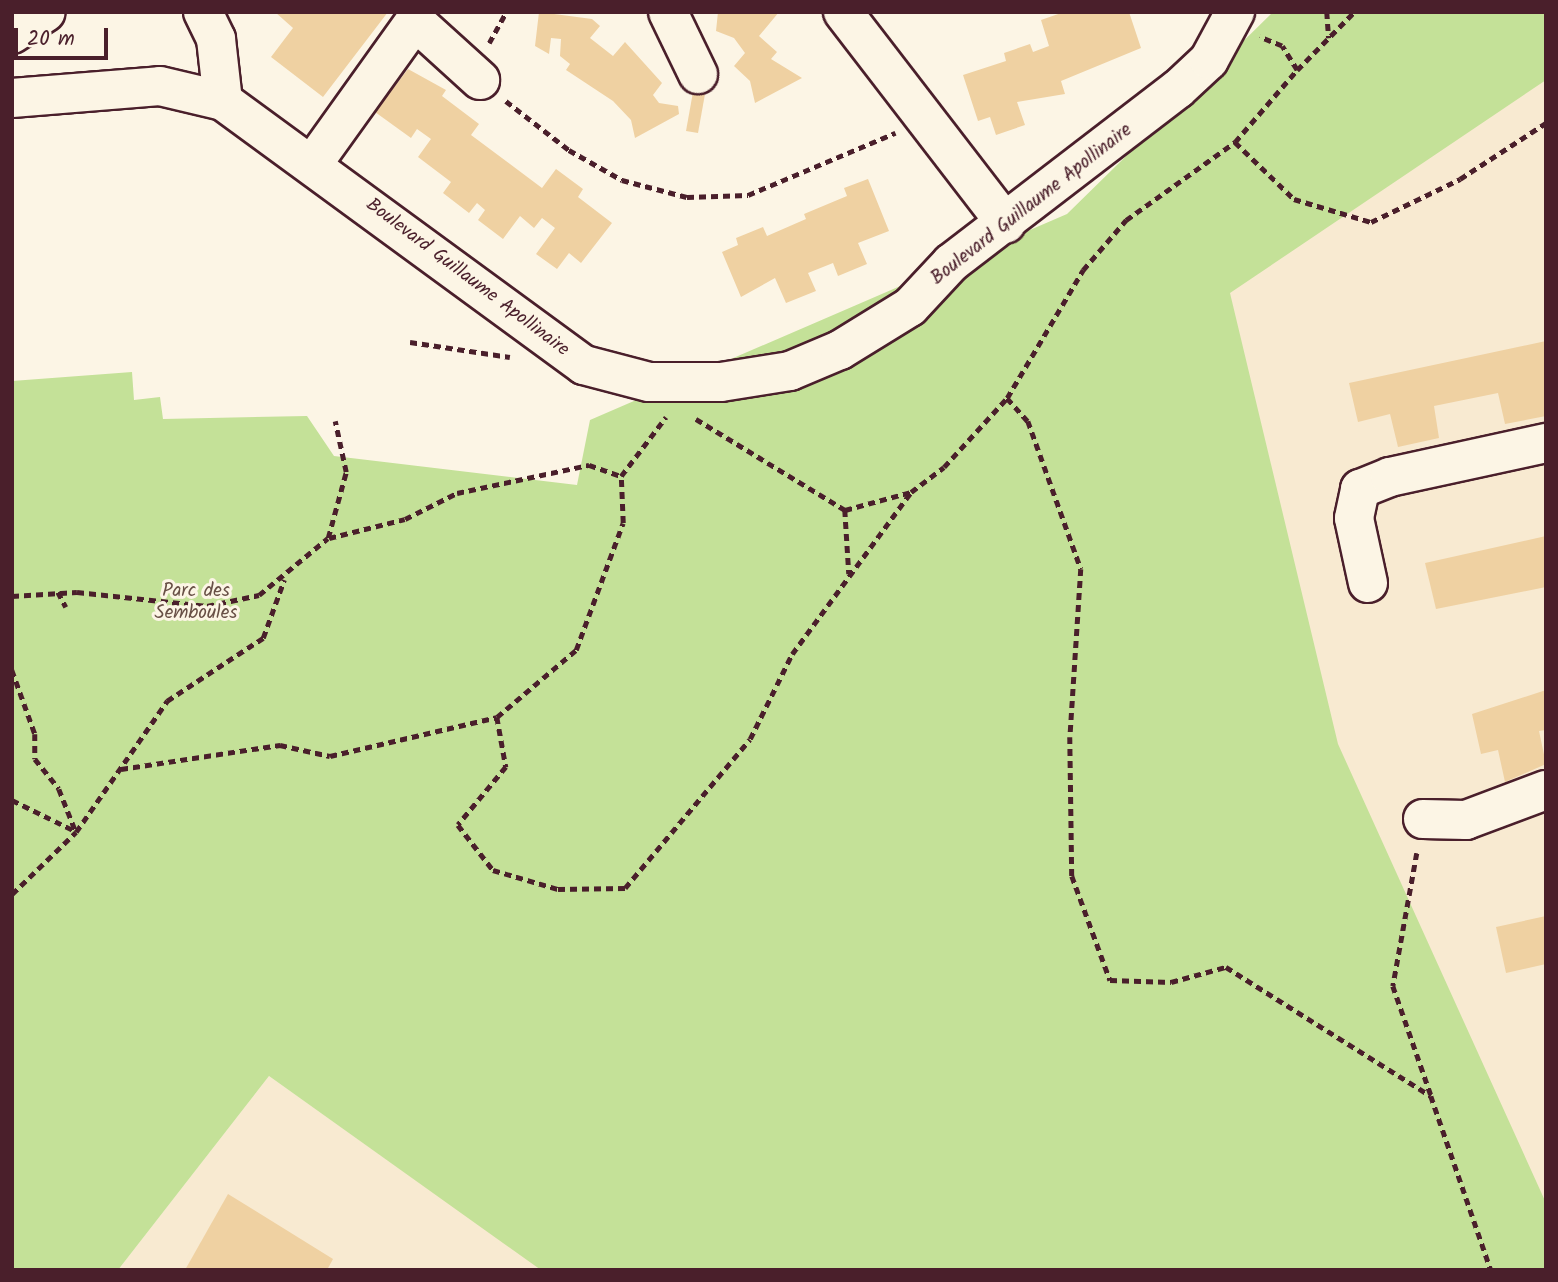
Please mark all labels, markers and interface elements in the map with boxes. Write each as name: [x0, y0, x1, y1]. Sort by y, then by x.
scale bar: [18, 14, 112, 58]
text: 20 m: [27, 23, 75, 56]
street label: Boulevard Guillaume Apollinaire: [927, 119, 1137, 291]
street label: Boulevard Guillaume Apollinaire: [361, 194, 573, 362]
park label: Parc des Semboules: [155, 581, 237, 625]

